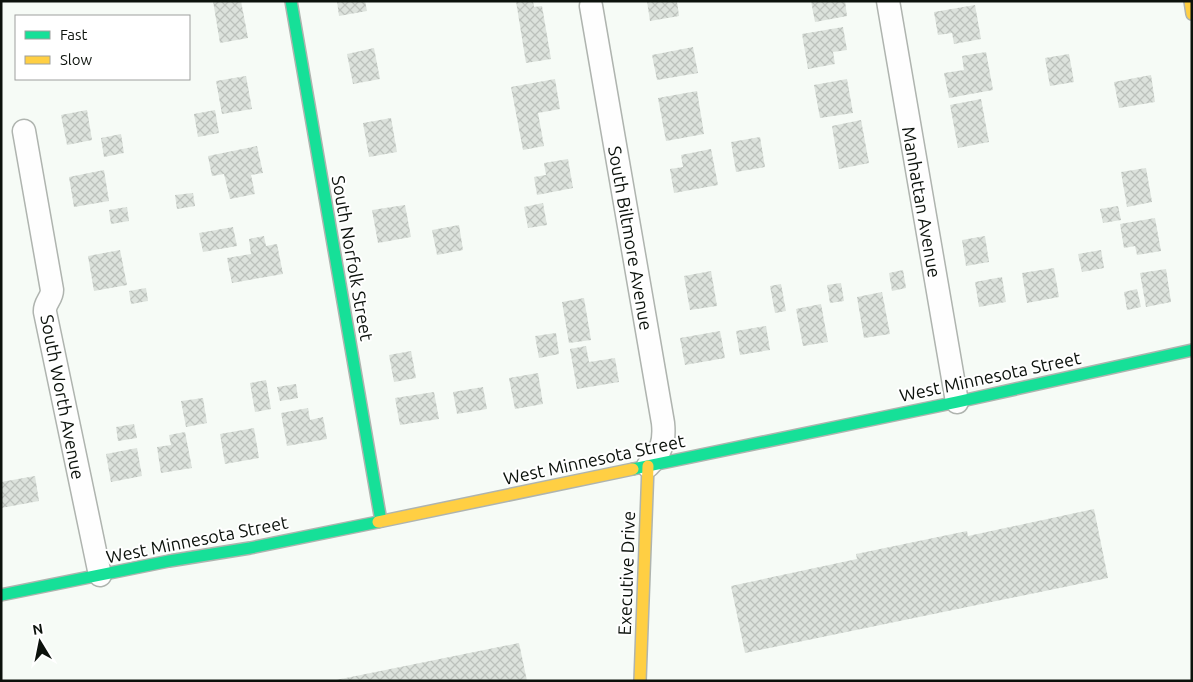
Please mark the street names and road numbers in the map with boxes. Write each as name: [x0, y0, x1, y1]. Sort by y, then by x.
street label: Manhattan Avenue: [899, 125, 945, 279]
street label: South Biltmore Avenue: [605, 144, 657, 332]
street label: South Norfolk Street: [329, 174, 377, 342]
street label: South Worth Avenue: [37, 313, 89, 481]
street label: West Minnesota Street: [898, 347, 1082, 405]
street label: West Minnesota Street: [502, 430, 686, 488]
street label: Executive Drive: [614, 510, 638, 636]
street label: West Minnesota Street: [104, 512, 290, 566]

